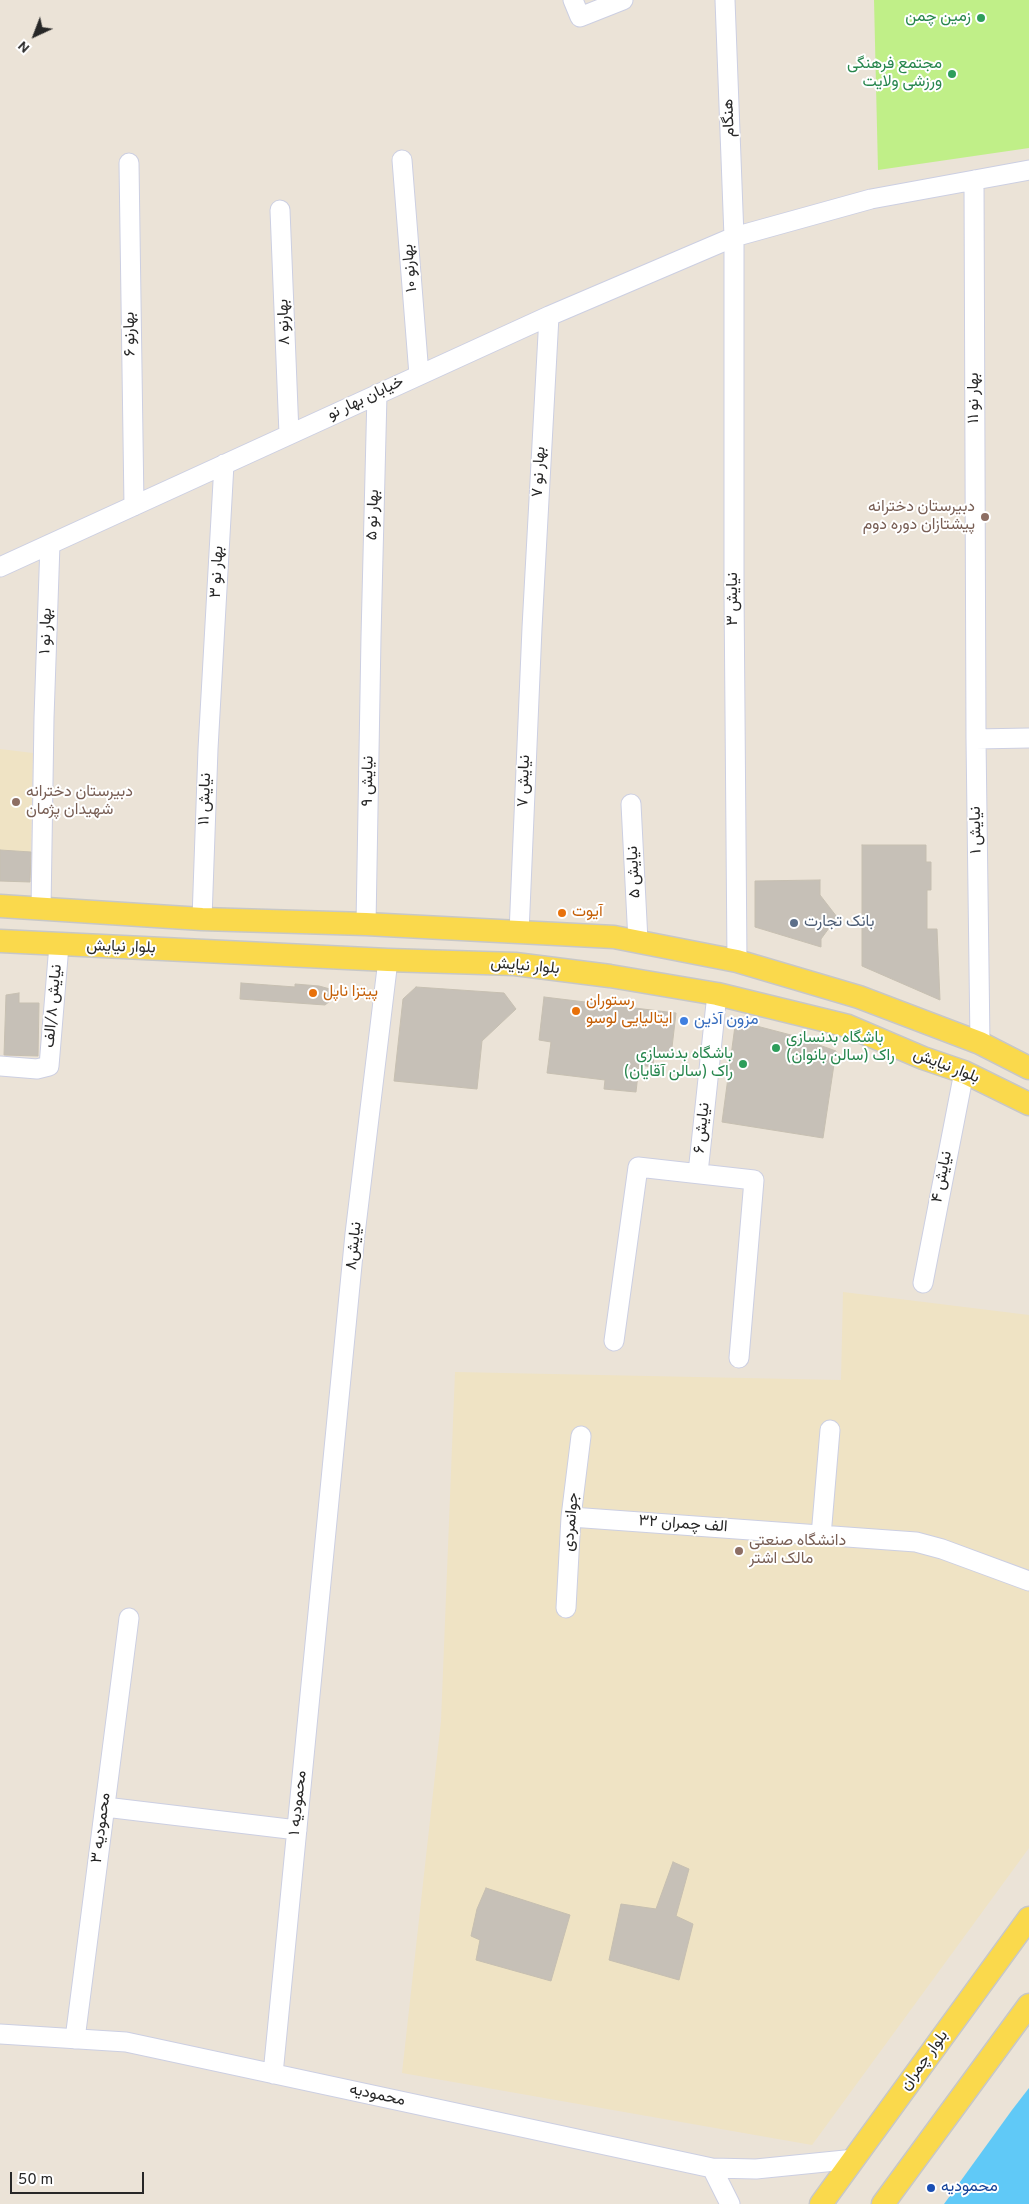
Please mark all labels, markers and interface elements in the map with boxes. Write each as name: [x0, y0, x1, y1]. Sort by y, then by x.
place label: زمین چمن: [905, 8, 971, 28]
north arrow: [10, 10, 60, 60]
marker: زمین چمن: [975, 12, 987, 24]
text: N: [15, 37, 34, 56]
place label: مجتمع فرهنگی ورزشی ولایت: [847, 55, 942, 93]
marker: مجتمع فرهنگی ورزشی ولایت: [946, 68, 958, 80]
street label: هنگام: [720, 98, 740, 138]
street label: ۱۰ بهارنو: [399, 243, 423, 293]
street label: ۸ بهارنو: [275, 299, 295, 345]
street label: ۶ بهارنو: [121, 312, 141, 356]
street label: خیابان بهار نو: [325, 373, 407, 425]
street label: ۱۱ بهار نو: [965, 373, 985, 423]
street label: ۷ بهار نو: [529, 446, 551, 498]
street label: ۵ بهار نو: [364, 489, 384, 541]
place label: دبیرستان دخترانه پیشتازان دوره دوم: [863, 498, 975, 536]
marker: دبیرستان دخترانه پیشتازان دوره دوم: [979, 511, 991, 523]
street label: ۳ بهار نو: [207, 545, 229, 599]
street label: نیایش ۳: [724, 572, 744, 626]
street label: ۱ بهار نو: [37, 608, 57, 654]
street label: نیایش ۷: [514, 754, 536, 808]
street label: نیایش ۹: [359, 755, 379, 807]
street label: نیایش ۱۱: [195, 773, 217, 825]
place label: دبیرستان دخترانه شهیدان پژمان: [26, 783, 133, 821]
marker: دبیرستان دخترانه شهیدان پژمان: [10, 796, 22, 808]
street label: نیایش ۱: [967, 806, 987, 854]
street label: نیایش ۵: [624, 845, 646, 899]
place label: آیوت: [572, 903, 603, 923]
marker: آیوت: [556, 907, 568, 919]
place label: بانک تجارت: [804, 913, 875, 933]
marker: بانک تجارت: [788, 917, 800, 929]
street label: بلوار نیایش: [86, 937, 156, 959]
street label: بلوار نیایش: [490, 954, 560, 980]
street label: نیایش ۸/الف: [41, 964, 67, 1048]
place label: پیتزا ناپل: [323, 983, 378, 1003]
marker: پیتزا ناپل: [307, 987, 319, 999]
place label: رستوران ایتالیایی لوسو: [586, 992, 672, 1030]
marker: رستوران ایتالیایی لوسو: [570, 1005, 582, 1017]
place label: مزون آذین: [694, 1011, 759, 1031]
marker: مزون آذین: [678, 1015, 690, 1027]
place label: باشگاه بدنسازی راک (سالن بانوان): [786, 1029, 895, 1067]
marker: باشگاه بدنسازی راک (سالن بانوان): [770, 1042, 782, 1054]
place label: باشگاه بدنسازی راک (سالن آقایان): [624, 1045, 733, 1083]
street label: بلوار نیایش: [910, 1046, 982, 1088]
marker: باشگاه بدنسازی راک (سالن آقایان): [737, 1058, 749, 1070]
street label: نیایش ۶: [691, 1102, 715, 1154]
street label: نیایش ۴: [929, 1150, 957, 1204]
street label: نیایش۸: [343, 1221, 367, 1271]
street label: جوانمردی: [560, 1492, 584, 1552]
street label: ۳۲ الف چمران: [638, 1512, 728, 1538]
place label: دانشگاه صنعتی مالک اشتر: [749, 1532, 846, 1570]
marker: دانشگاه صنعتی مالک اشتر: [733, 1545, 745, 1557]
street label: ۱ محمودیه: [286, 1770, 312, 1836]
street label: ۳ محمودیه: [88, 1792, 116, 1864]
street label: بلوار چمران: [897, 2027, 953, 2095]
street label: محمودیه: [347, 2081, 407, 2111]
scale bar: [12, 2162, 146, 2194]
text: 50 m: [18, 2171, 53, 2190]
place label: محمودیه: [941, 2178, 998, 2198]
marker: محمودیه: [925, 2182, 937, 2194]

